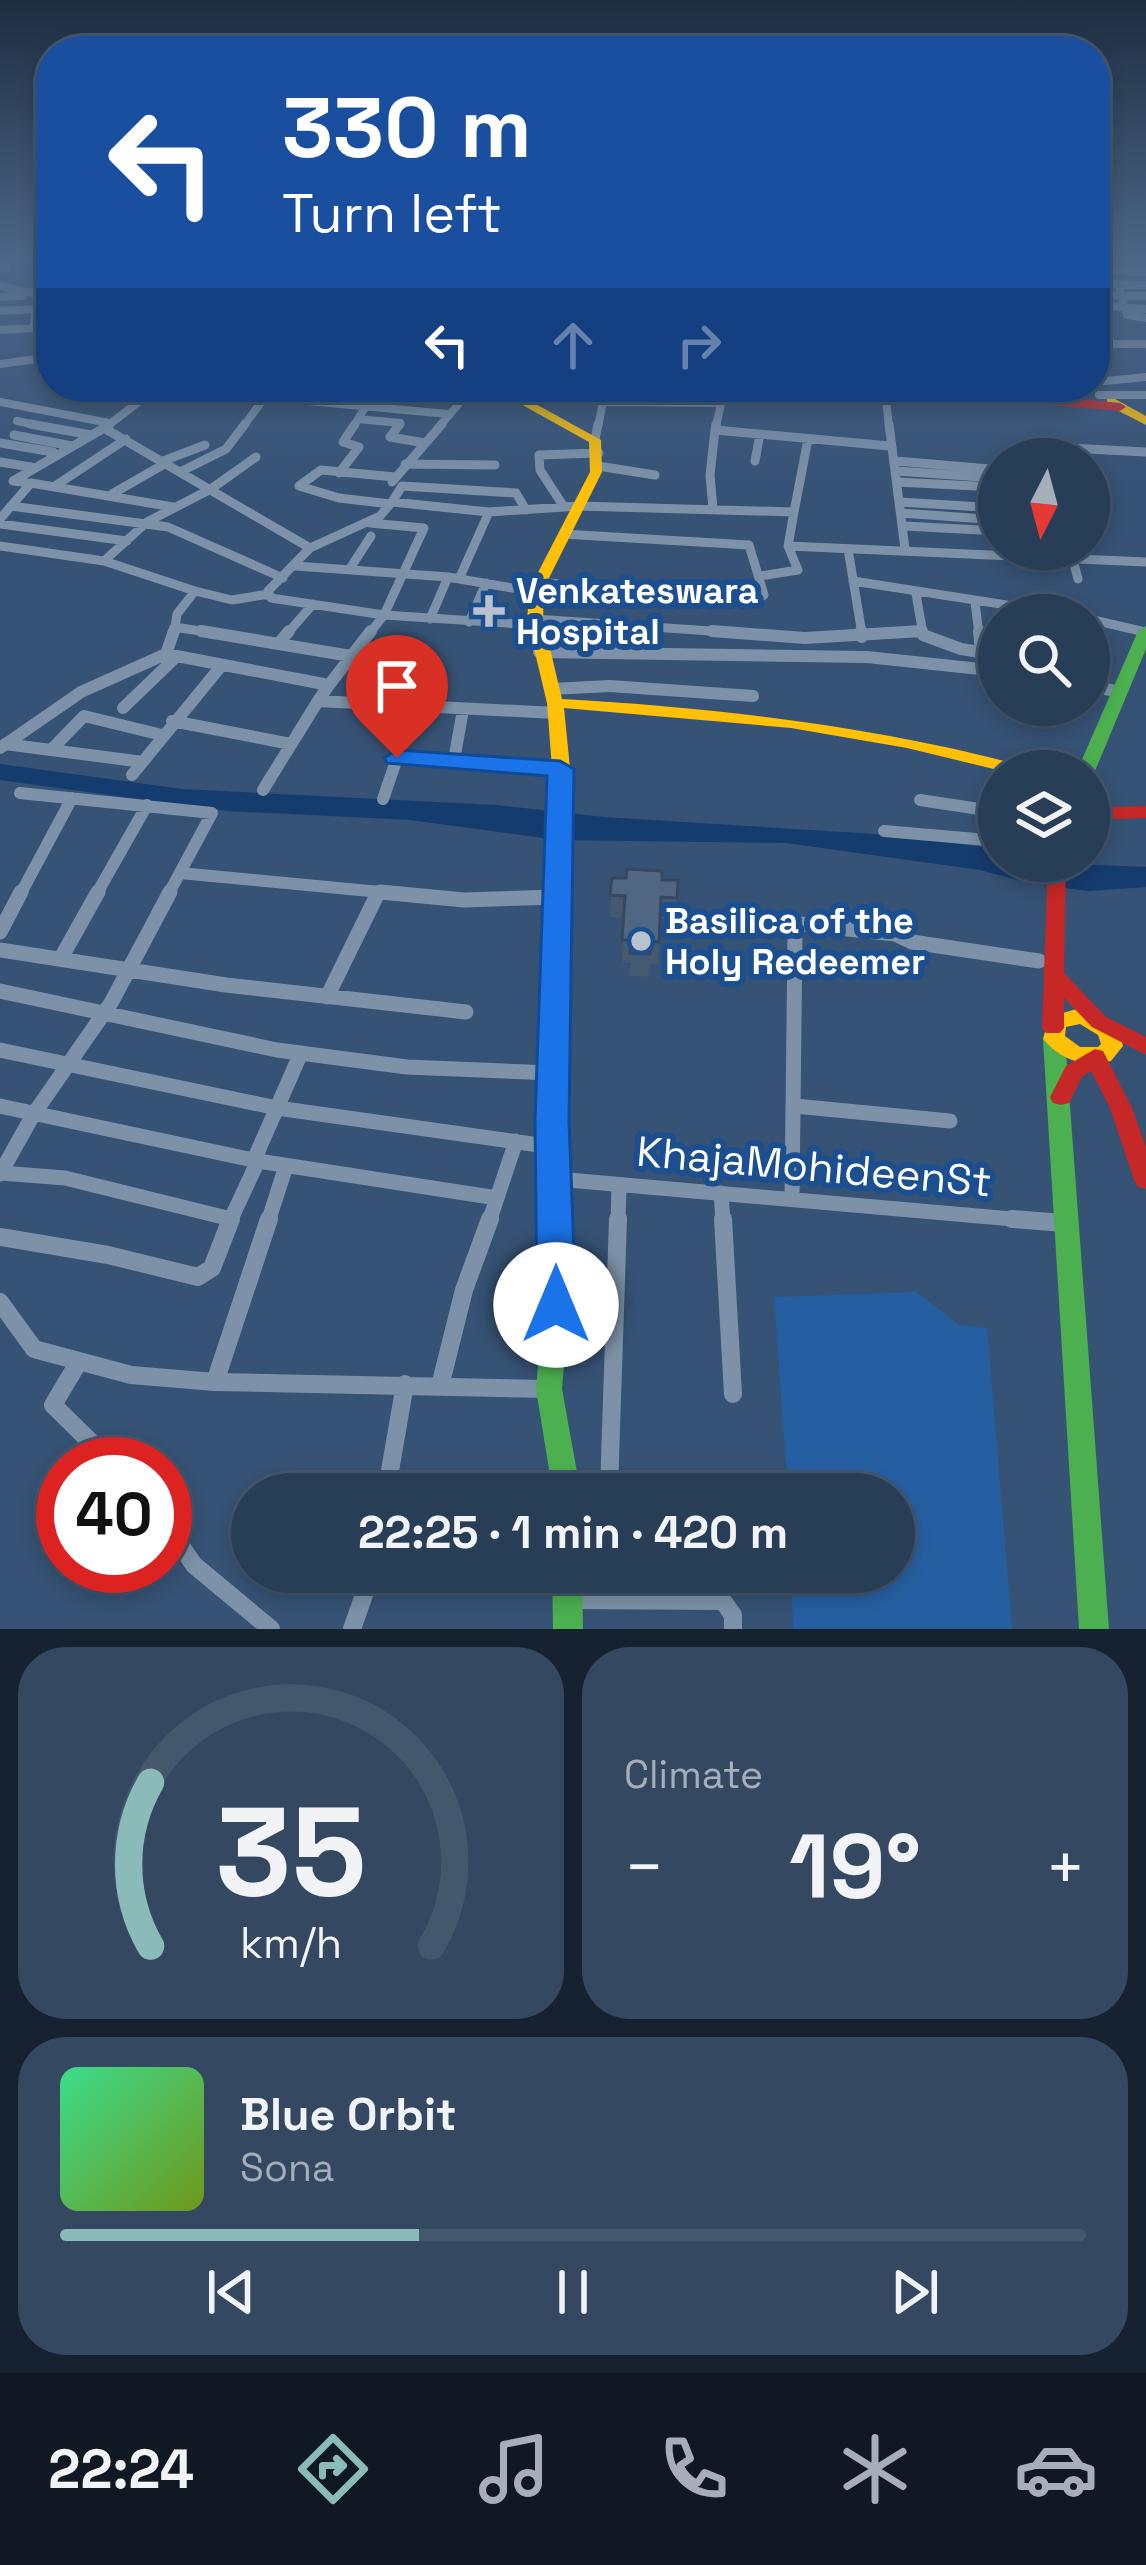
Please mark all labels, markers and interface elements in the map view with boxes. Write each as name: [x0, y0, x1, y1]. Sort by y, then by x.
text: 330 m: [282, 74, 532, 182]
icon: left: [84, 84, 240, 240]
text: Turn left: [282, 179, 502, 248]
icon: left: [414, 312, 480, 378]
icon: ahead: [540, 312, 606, 378]
icon: right: [666, 312, 732, 378]
north arrow: [978, 438, 1110, 570]
map controls: [978, 438, 1110, 882]
place label: Venkateswara Hospital: [516, 568, 759, 655]
button: search: [978, 594, 1110, 726]
marker: Venkateswara Hospital: [473, 595, 505, 627]
pin: [346, 635, 448, 758]
icon: arrive: [364, 653, 430, 719]
button: layers: [978, 750, 1110, 882]
place label: Basilica of the Holy Redeemer: [665, 898, 925, 985]
marker: Basilica of the Holy Redeemer: [628, 928, 654, 954]
street label: KhajaMohideenSt: [634, 1125, 994, 1208]
position arrow: [493, 1242, 619, 1368]
speed limit sign: 40: [36, 1437, 192, 1593]
text: 22:25 · 1 min · 420 m: [358, 1504, 788, 1561]
text: Climate: [624, 1750, 763, 1799]
text: 35: [216, 1772, 366, 1931]
text: 19°: [789, 1809, 921, 1924]
text: −: [624, 1825, 665, 1909]
text: +: [1045, 1825, 1086, 1909]
text: km/h: [240, 1916, 342, 1971]
text: Blue Orbit: [240, 2086, 456, 2143]
text: Sona: [240, 2143, 334, 2192]
icon: previous: [198, 2259, 264, 2325]
icon: pause: [540, 2259, 606, 2325]
icon: next: [882, 2259, 948, 2325]
icon: directions: [291, 2427, 375, 2511]
icon: music: [472, 2427, 556, 2511]
icon: phone: [652, 2427, 736, 2511]
icon: climate: [833, 2427, 917, 2511]
icon: car: [1014, 2427, 1098, 2511]
text: 22:24: [48, 2435, 194, 2504]

